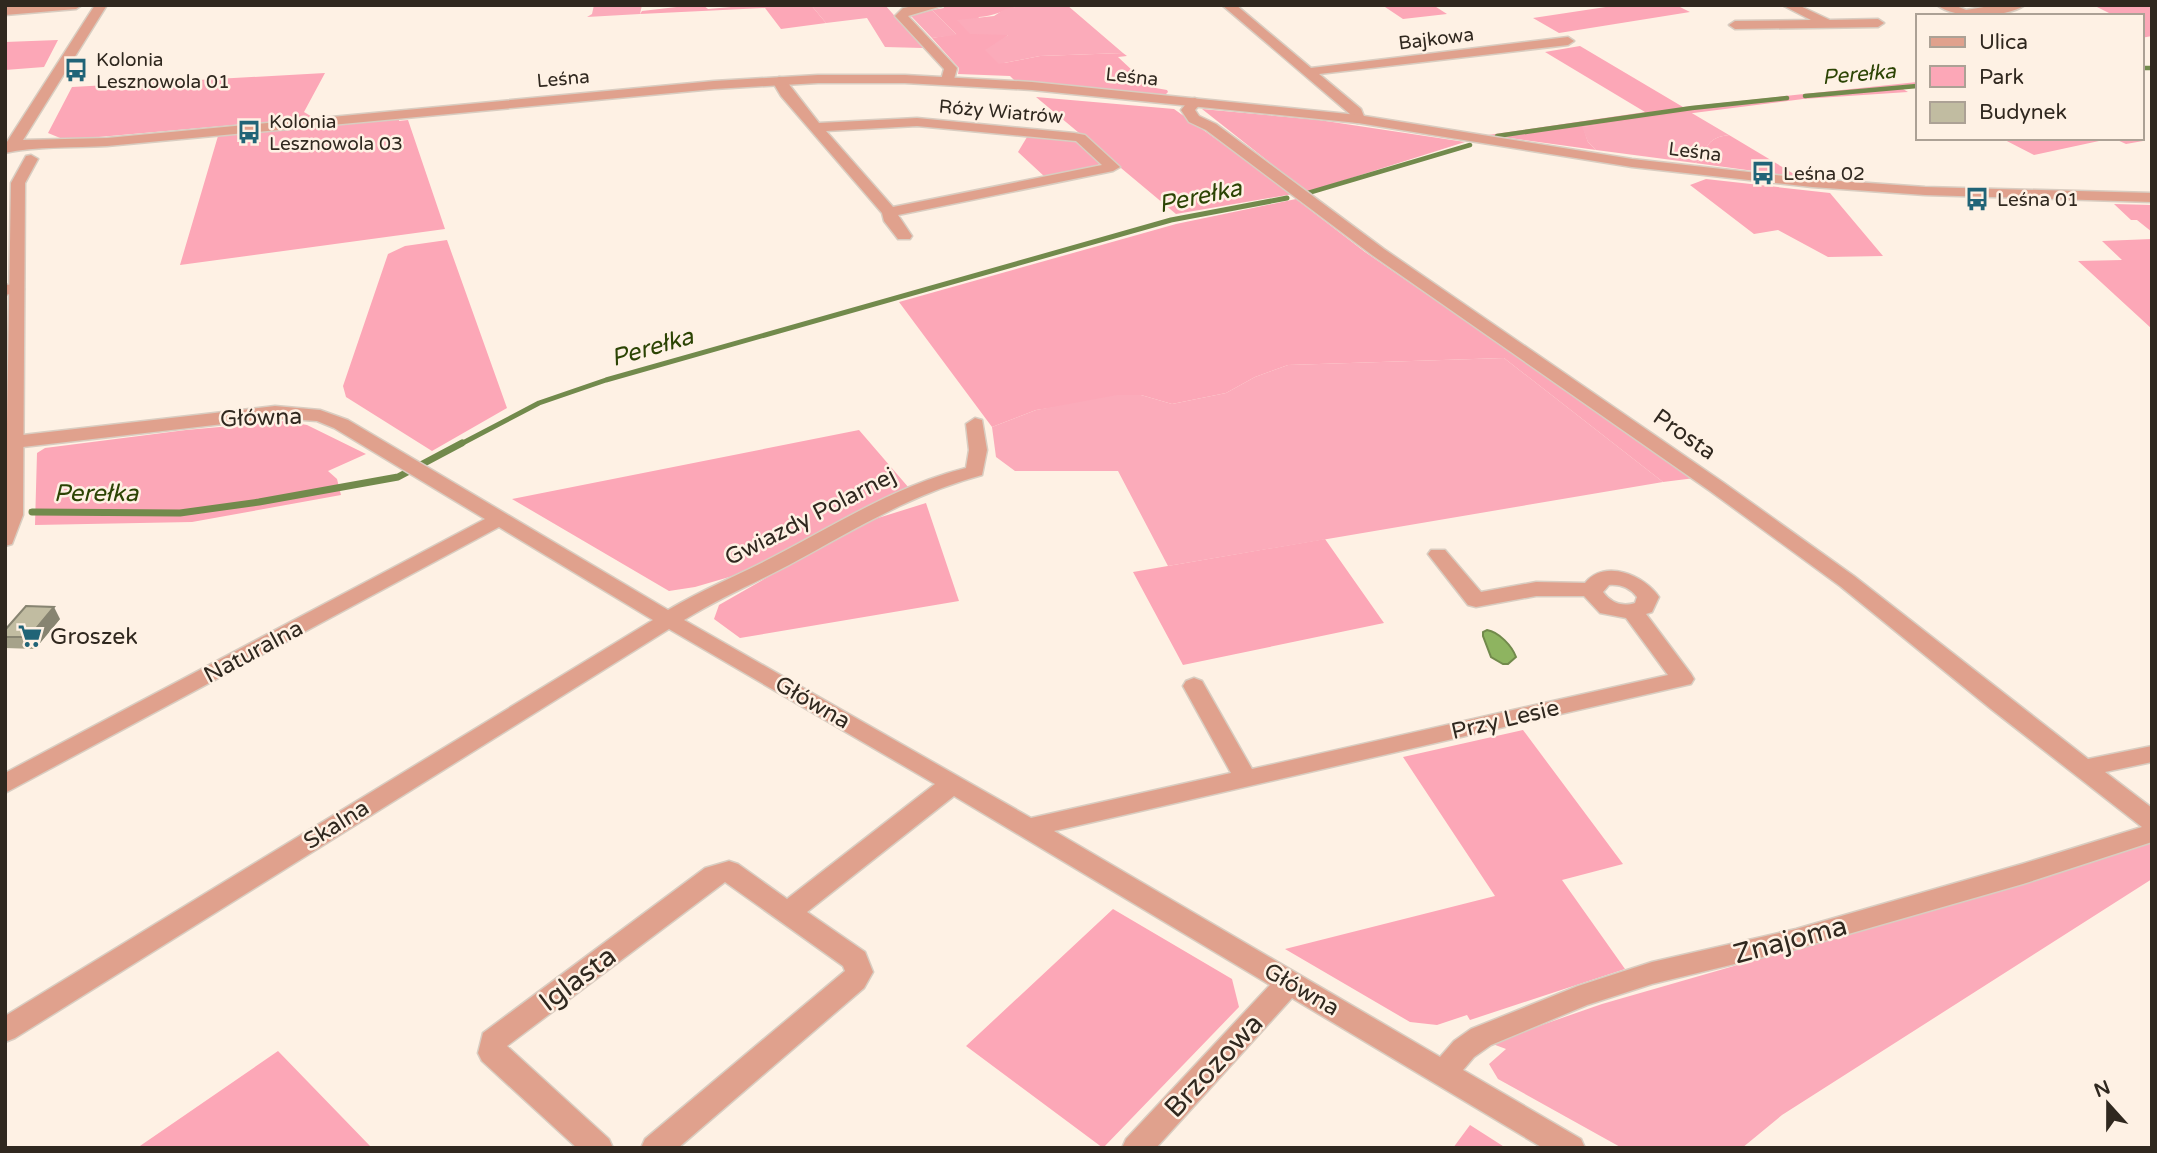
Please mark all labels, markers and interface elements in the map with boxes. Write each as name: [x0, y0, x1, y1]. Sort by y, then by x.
legend: [1916, 14, 2143, 140]
street label: Bajkowa: [1397, 23, 1475, 55]
text: Ulica: [1979, 30, 2028, 55]
place label: Kolonia Lesznowola 01: [96, 49, 230, 93]
bus stop icon: Kolonia Lesznowola 01: [62, 56, 90, 84]
water label: Perełka: [1821, 59, 1898, 90]
street label: Leśna: [1104, 63, 1159, 91]
text: Park: [1979, 65, 2024, 90]
street label: Leśna: [536, 66, 590, 92]
street label: Róży Wiatrów: [938, 96, 1064, 128]
text: Budynek: [1979, 100, 2067, 125]
place label: Kolonia Lesznowola 03: [269, 111, 403, 155]
bus stop icon: Kolonia Lesznowola 03: [235, 118, 263, 146]
street label: Leśna: [1667, 138, 1723, 166]
bus stop icon: Leśna 02: [1749, 159, 1777, 187]
place label: Leśna 02: [1783, 163, 1865, 185]
water label: Perełka: [1156, 173, 1245, 219]
bus stop icon: Leśna 01: [1963, 185, 1991, 213]
place label: Leśna 01: [1997, 189, 2079, 211]
water label: Perełka: [608, 322, 697, 373]
street label: Główna: [219, 403, 303, 433]
street label: Prosta: [1648, 403, 1721, 466]
street label: Gwiazdy Polarnej: [720, 462, 901, 572]
water label: Perełka: [54, 479, 139, 508]
street label: Naturalna: [199, 614, 308, 690]
supermarket icon: Groszek: [16, 622, 44, 650]
place label: Groszek: [50, 623, 138, 651]
street label: Główna: [770, 670, 855, 736]
street label: Przy Lesie: [1449, 694, 1562, 746]
street label: Skalna: [299, 794, 374, 856]
street label: Znajoma: [1730, 909, 1851, 971]
street label: Iglasta: [532, 939, 623, 1019]
street label: Główna: [1259, 957, 1344, 1023]
street label: Brzozowa: [1157, 1007, 1270, 1125]
north arrow: [2073, 1069, 2143, 1139]
text: N: [2091, 1076, 2113, 1102]

